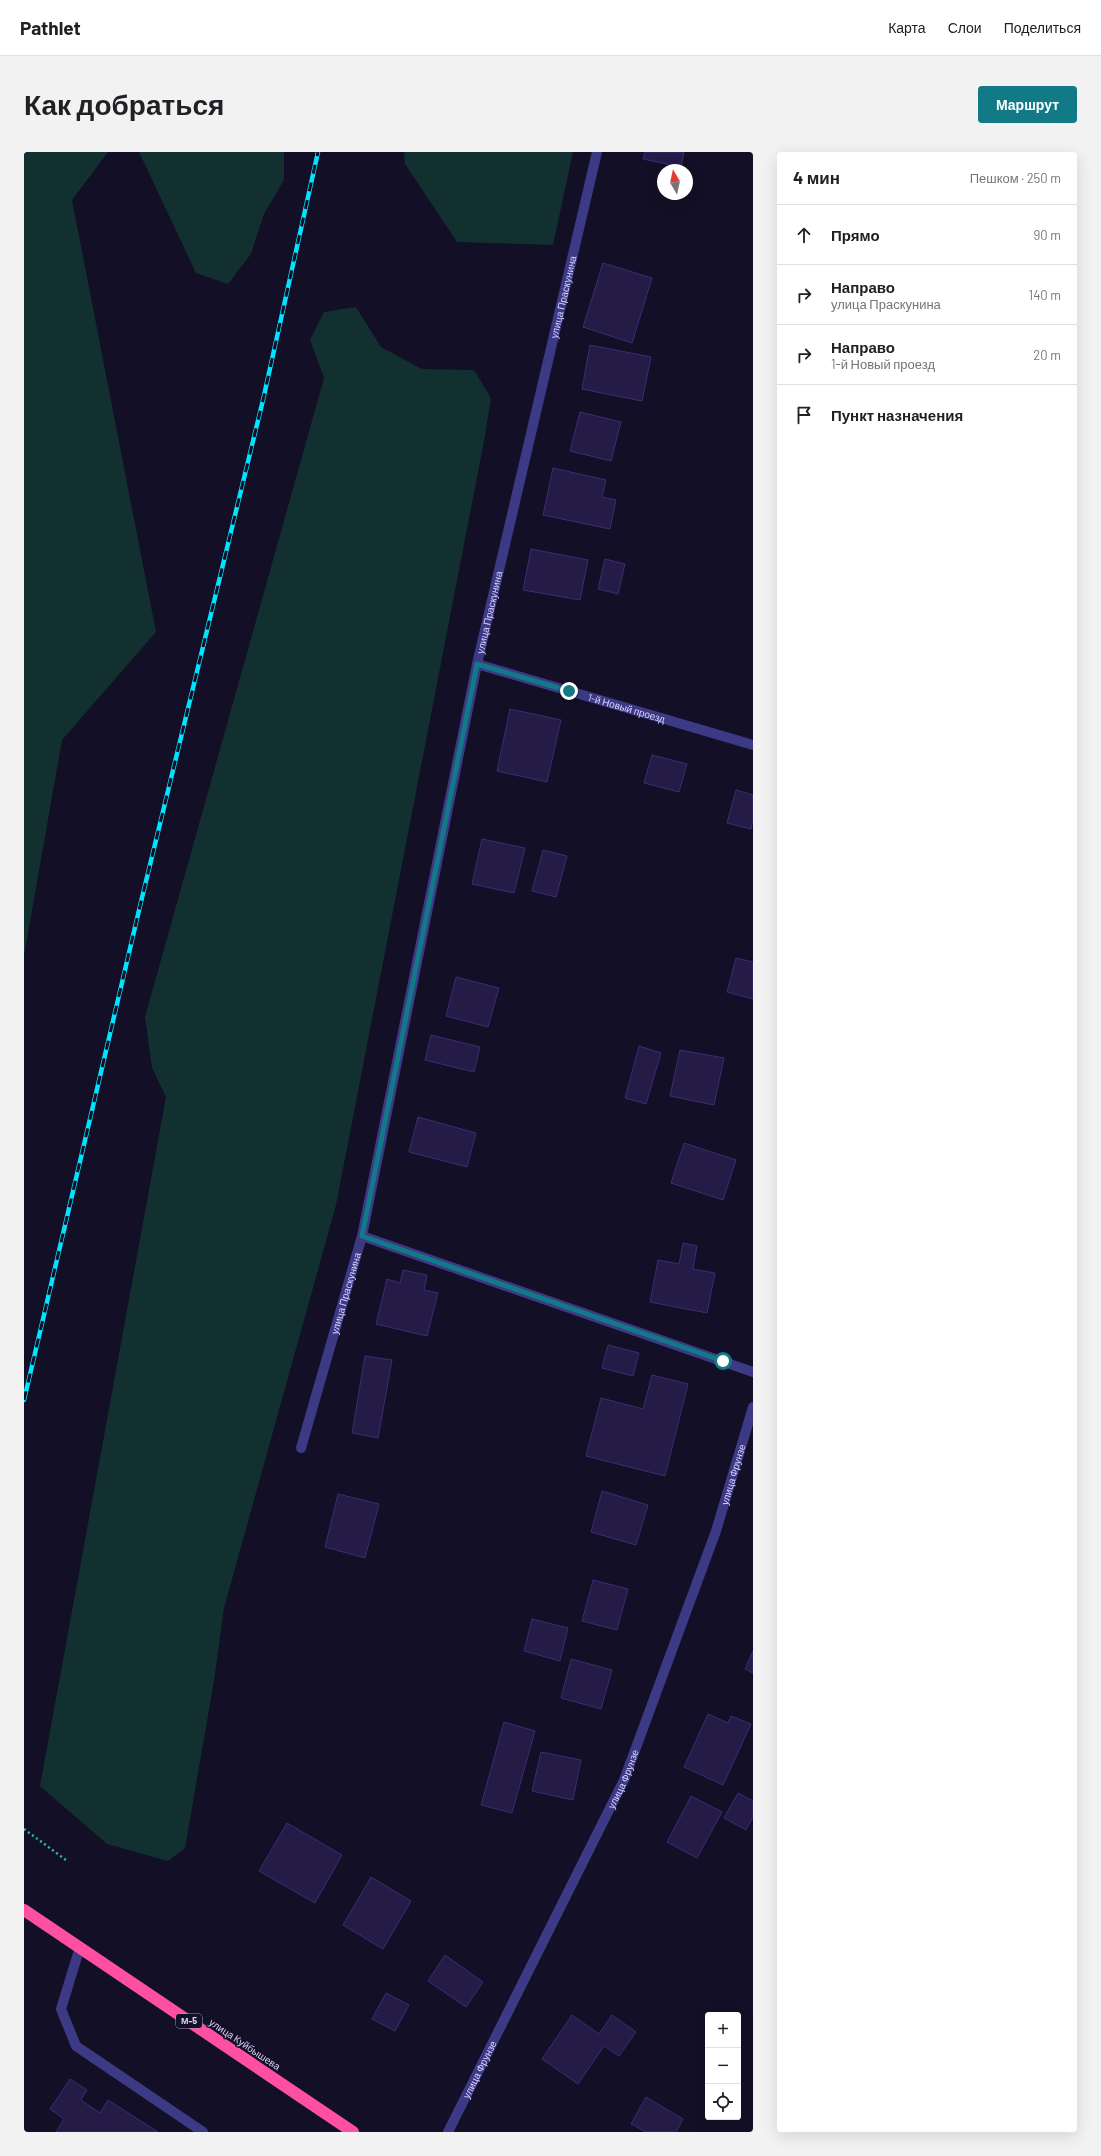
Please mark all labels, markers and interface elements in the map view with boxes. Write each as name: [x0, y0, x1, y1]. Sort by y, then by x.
text: Pathlet: [20, 16, 81, 39]
text: Карта: [888, 19, 926, 36]
text: Слои: [948, 19, 982, 36]
text: Поделиться: [1004, 19, 1081, 36]
button: Маршрут: [978, 86, 1077, 123]
text: Как добраться: [24, 87, 224, 121]
north arrow: [657, 164, 693, 200]
text: 4 мин: [793, 167, 840, 187]
text: Пешком · 250 m: [970, 170, 1061, 186]
icon: ahead: [793, 224, 815, 246]
text: Прямо: [831, 226, 880, 244]
text: 90 m: [1034, 227, 1061, 243]
street label: улица Праскунина: [548, 254, 579, 340]
text: Направо: [831, 278, 895, 296]
icon: right: [793, 284, 815, 306]
text: 140 m: [1029, 287, 1061, 303]
text: улица Праскунина: [831, 296, 941, 312]
text: Направо: [831, 338, 895, 356]
icon: right: [793, 344, 815, 366]
text: 20 m: [1033, 347, 1061, 363]
text: 1-й Новый проезд: [831, 356, 935, 372]
icon: arrive: [793, 404, 815, 426]
text: Пункт назначения: [831, 406, 963, 424]
street label: улица Праскунина: [474, 569, 505, 655]
route end: [560, 682, 578, 700]
street label: 1-й Новый проезд: [587, 691, 667, 725]
street label: улица Праскунина: [328, 1251, 363, 1336]
route start: [714, 1352, 732, 1370]
street label: улица Фрунзе: [718, 1442, 748, 1506]
street label: улица Фрунзе: [605, 1747, 641, 1811]
map controls: [705, 2012, 741, 2120]
button: +: [705, 2012, 741, 2048]
road number: М-5: [176, 2014, 202, 2028]
street label: улица Куйбышева: [207, 2016, 283, 2072]
street label: улица Фрунзе: [460, 2038, 499, 2100]
button: −: [705, 2048, 741, 2084]
button: locate: [705, 2084, 741, 2120]

